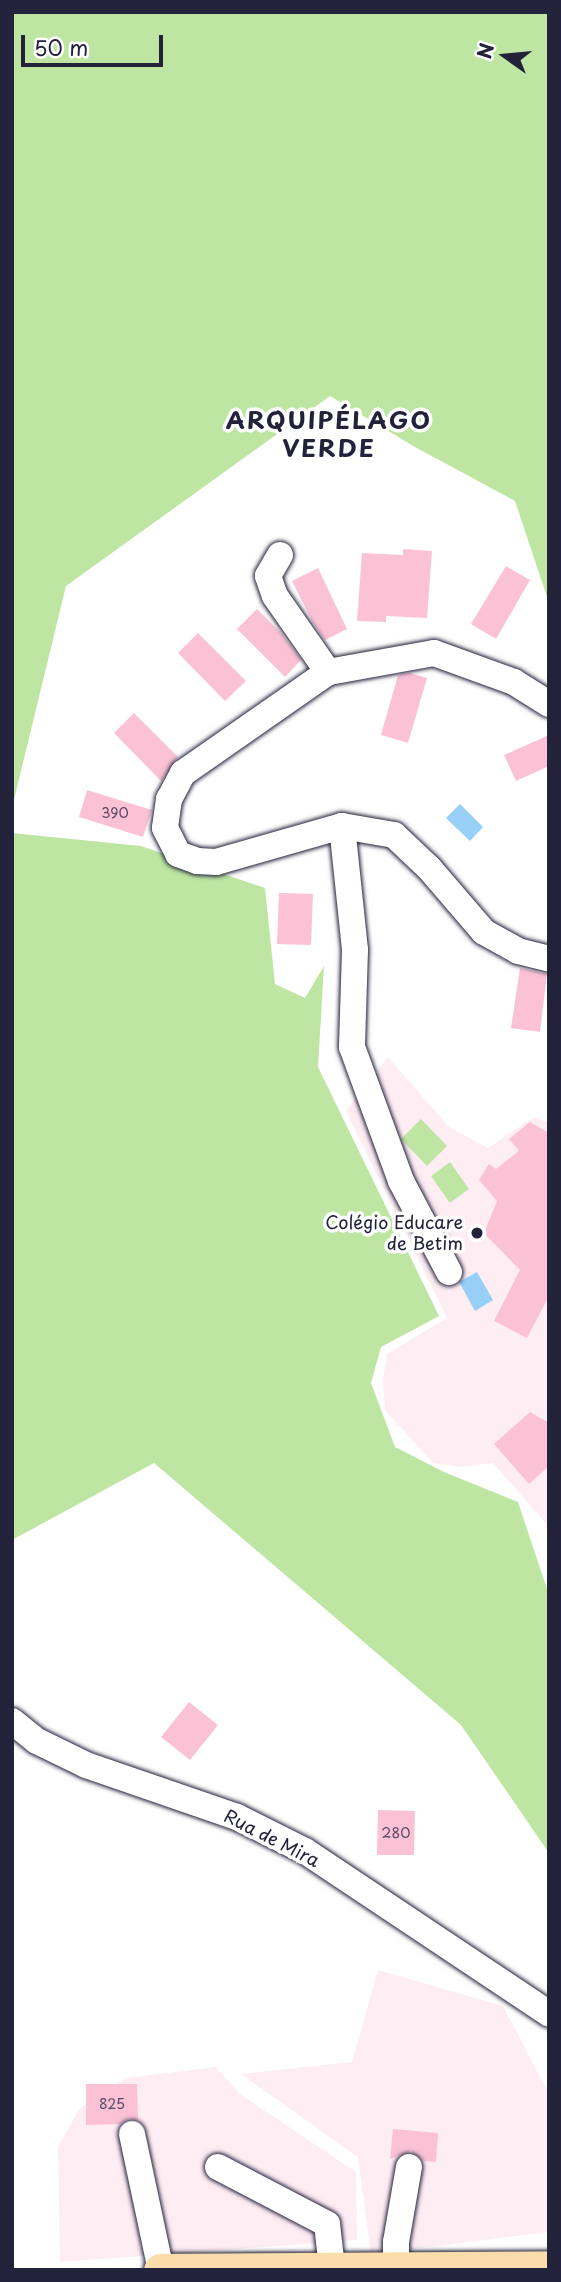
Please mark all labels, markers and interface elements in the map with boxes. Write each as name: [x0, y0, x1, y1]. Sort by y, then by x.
scale bar: [24, 21, 166, 65]
north arrow: [470, 21, 540, 91]
text: 50 m: [34, 31, 88, 63]
text: N: [469, 40, 500, 61]
district label: ARQUIPÉLAGO VERDE: [229, 406, 429, 462]
house number: 390: [101, 805, 129, 821]
place label: Colégio Educare de Betim: [324, 1212, 463, 1254]
marker: Colégio Educare de Betim: [469, 1225, 485, 1241]
street label: Rua de Mira: [219, 1804, 325, 1872]
house number: 280: [382, 1825, 410, 1841]
house number: 825: [99, 2096, 125, 2112]

